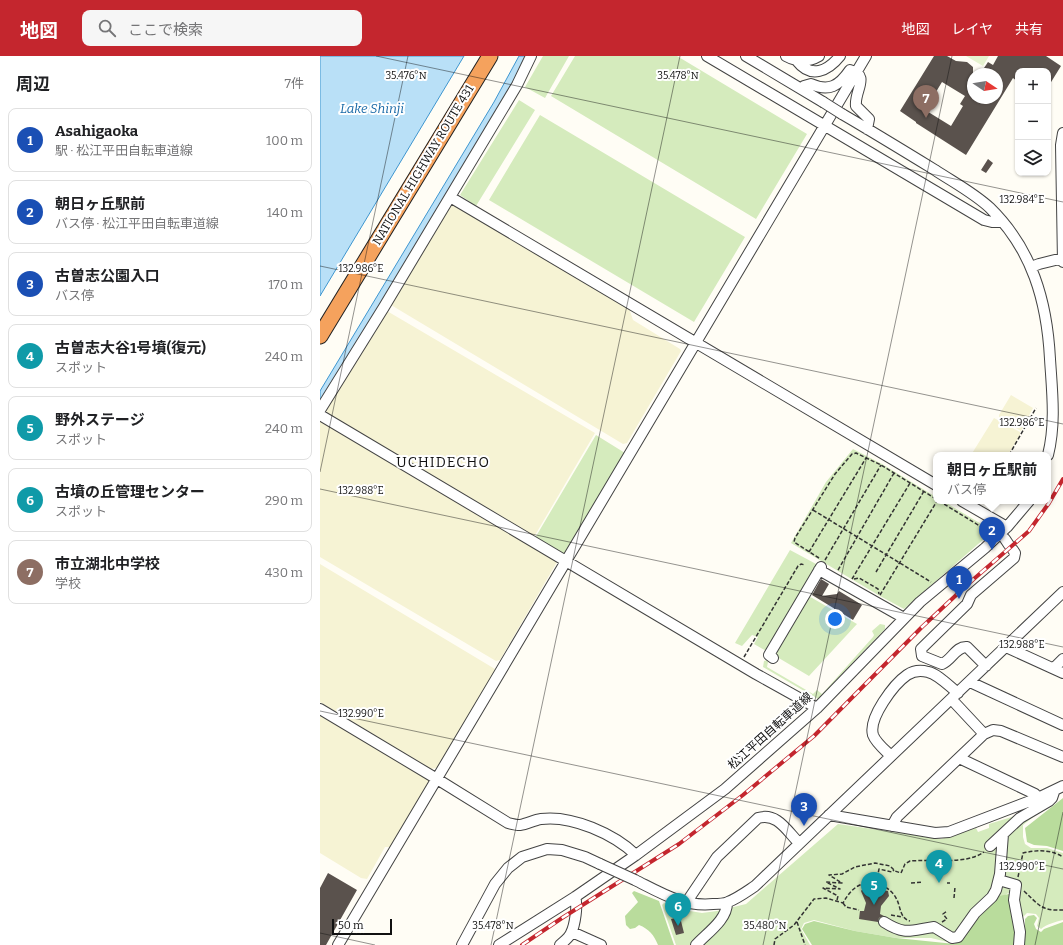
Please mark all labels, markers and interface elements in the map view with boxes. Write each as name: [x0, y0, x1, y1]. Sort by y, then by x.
search box: [82, 10, 362, 46]
icon: search: [96, 17, 118, 39]
text: 地図: [20, 19, 58, 42]
text: ここで検索: [128, 21, 203, 39]
text: 地図: [901, 21, 929, 38]
text: レイヤ: [951, 21, 993, 38]
text: 共有: [1015, 21, 1043, 38]
north arrow: [967, 68, 1003, 104]
map controls: [1015, 68, 1051, 176]
button: +: [1015, 68, 1051, 104]
text: 35.476°N: [385, 70, 427, 82]
text: 35.478°N: [657, 70, 699, 82]
text: 周辺: [16, 74, 50, 95]
text: 7件: [284, 76, 304, 91]
street label: NATIONAL HIGHWAY ROUTE 431: [369, 82, 477, 248]
pin: 7: [913, 85, 939, 118]
water label: Lake Shinji: [340, 101, 404, 116]
button: −: [1015, 104, 1051, 140]
text: Asahigaoka: [55, 122, 138, 140]
text: 1: [27, 133, 33, 148]
text: 100 m: [266, 133, 303, 148]
button: layers: [1015, 140, 1051, 176]
text: 駅 · 松江平田自転車道線: [55, 143, 193, 158]
text: 132.984°E: [999, 194, 1045, 206]
text: 朝日ヶ丘駅前: [55, 195, 145, 213]
text: 2: [26, 205, 34, 220]
text: 140 m: [267, 205, 303, 220]
text: バス停 · 松江平田自転車道線: [55, 216, 219, 231]
text: 132.986°E: [338, 263, 384, 275]
text: 古曽志公園入口: [55, 267, 160, 285]
text: 3: [26, 277, 34, 292]
text: 170 m: [268, 277, 303, 292]
text: バス停: [55, 288, 94, 303]
text: 古曽志大谷1号墳(復元): [55, 339, 206, 357]
text: 4: [26, 349, 34, 364]
text: 240 m: [265, 349, 303, 364]
text: スポット: [55, 360, 107, 375]
text: 野外ステージ: [55, 411, 145, 429]
text: 132.986°E: [999, 417, 1045, 429]
text: 5: [26, 421, 34, 436]
text: 240 m: [265, 421, 303, 436]
text: スポット: [55, 432, 107, 447]
popup: [933, 452, 1051, 504]
district label: UCHIDECHO: [396, 454, 490, 471]
text: 朝日ヶ丘駅前: [947, 461, 1037, 479]
text: バス停: [947, 482, 986, 497]
text: 古墳の丘管理センター: [55, 483, 205, 501]
text: 132.988°E: [338, 485, 384, 497]
text: 6: [26, 493, 34, 508]
text: 290 m: [265, 493, 303, 508]
text: スポット: [55, 504, 107, 519]
pin: 2: [979, 517, 1005, 550]
text: 市立湖北中学校: [55, 555, 160, 573]
text: 7: [27, 565, 34, 580]
text: 430 m: [265, 565, 303, 580]
pin: 1: [946, 566, 972, 599]
text: 学校: [55, 576, 81, 591]
your location: [825, 609, 845, 629]
text: 132.988°E: [999, 639, 1045, 651]
street label: 松江平田自転車道線: [725, 690, 815, 772]
text: 132.990°E: [338, 708, 384, 720]
pin: 3: [791, 793, 817, 826]
pin: 4: [926, 850, 952, 883]
text: 132.990°E: [999, 861, 1045, 873]
pin: 5: [861, 872, 887, 905]
pin: 6: [665, 893, 691, 926]
scale bar: [332, 917, 392, 936]
text: 50 m: [338, 919, 364, 932]
text: 35.478°N: [472, 920, 514, 932]
text: 35.480°N: [743, 920, 787, 932]

